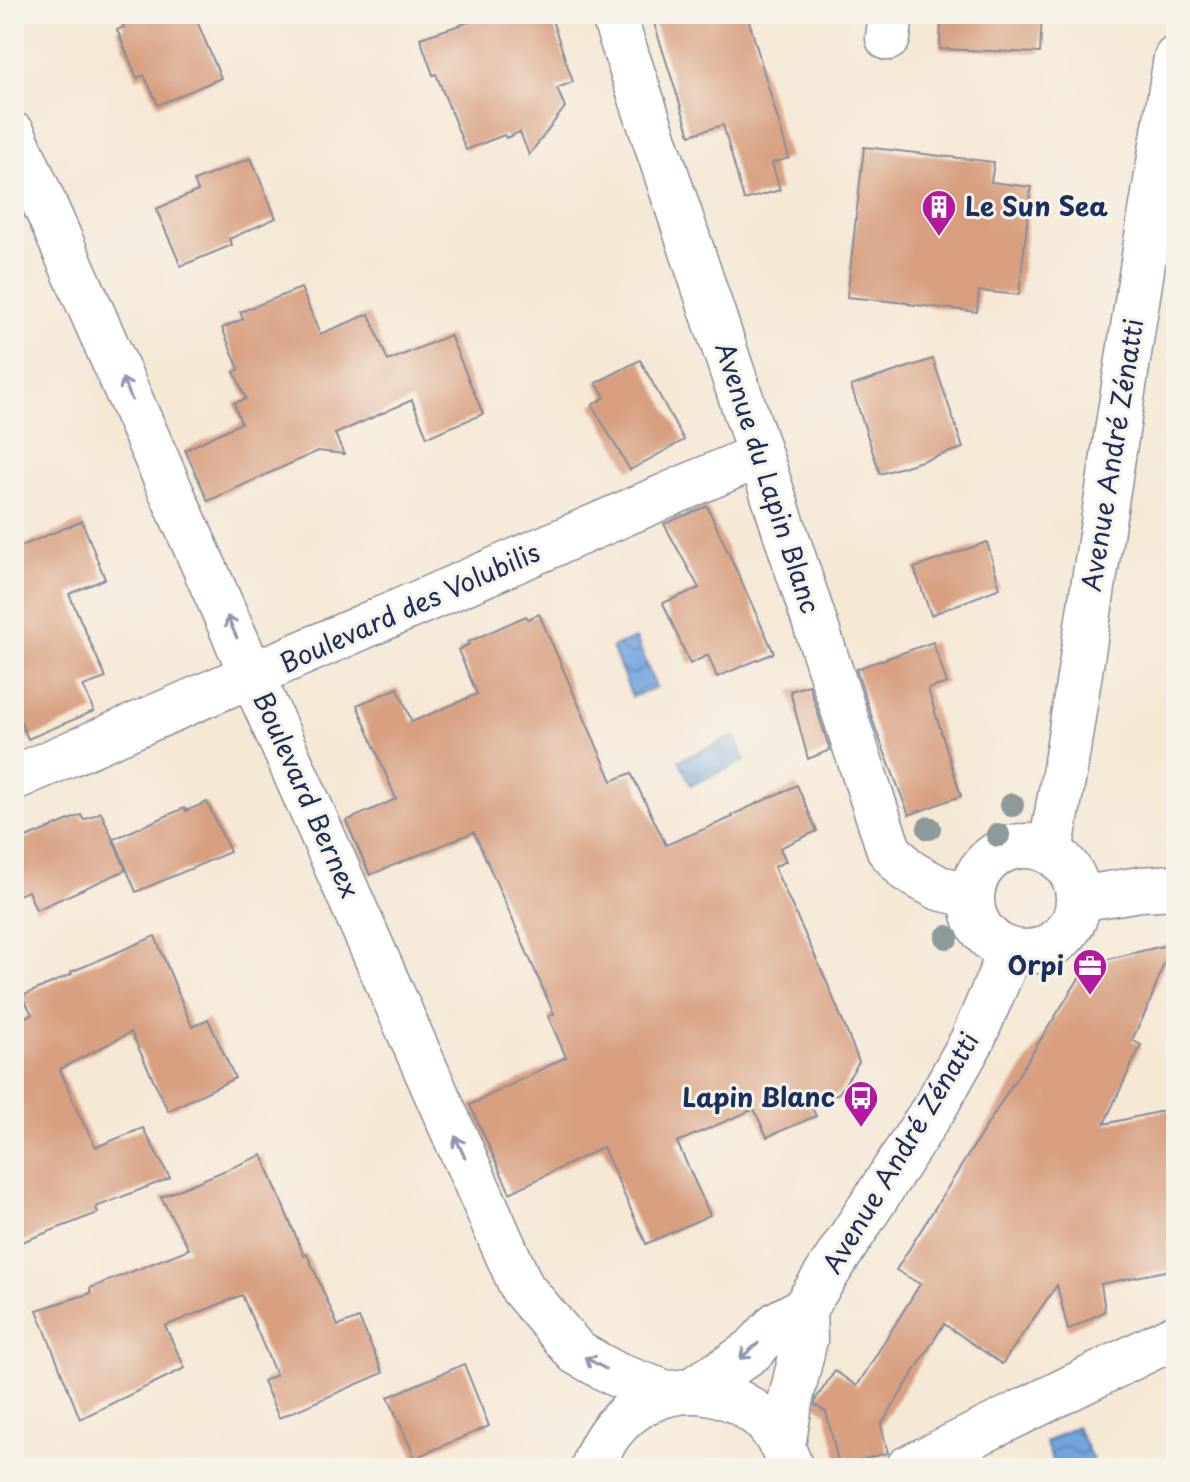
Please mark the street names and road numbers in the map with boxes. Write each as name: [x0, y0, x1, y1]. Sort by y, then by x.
street label: Avenue André Zénatti: [1071, 316, 1152, 594]
street label: Avenue du Lapin Blanc: [706, 337, 831, 618]
street label: Boulevard des Volubilis: [273, 532, 546, 682]
street label: Boulevard Bernex: [244, 685, 370, 904]
street label: Avenue André Zénatti: [812, 1024, 987, 1280]

